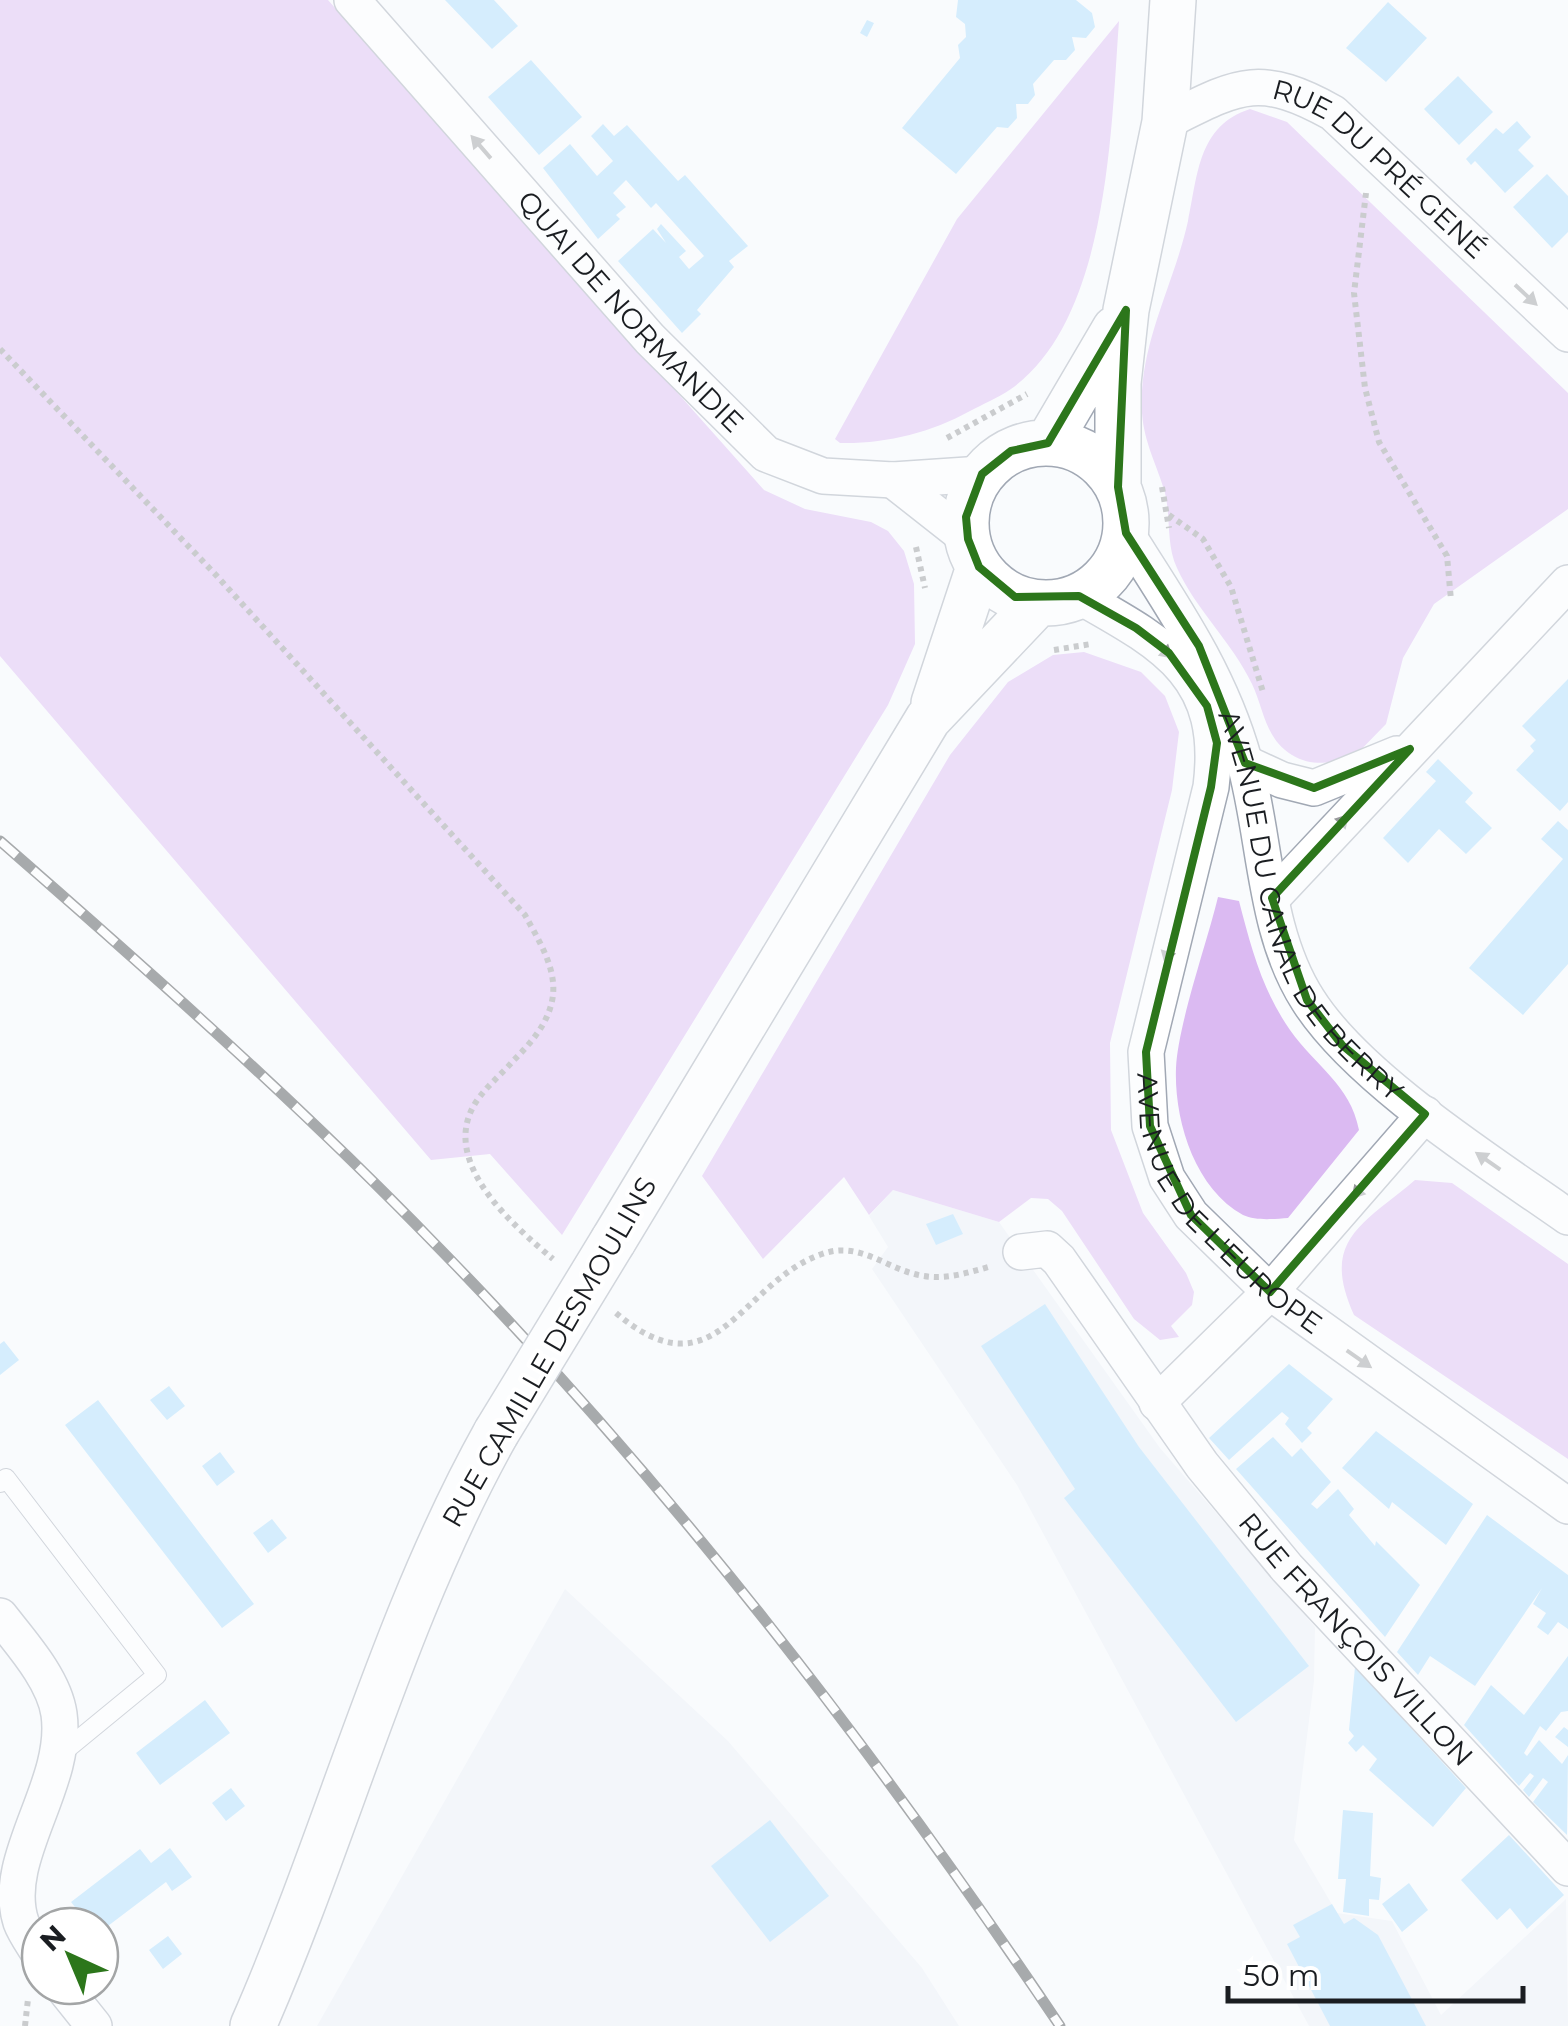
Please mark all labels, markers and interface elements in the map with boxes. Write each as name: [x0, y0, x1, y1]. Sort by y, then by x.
street label: RUE DU PRÉ GENÉ: [1269, 72, 1494, 266]
one-way arrow: [471, 135, 493, 160]
street label: QUAI DE NORMANDIE: [511, 184, 751, 439]
one-way arrow: [1514, 283, 1538, 306]
one-way arrow: [1149, 637, 1174, 658]
street label: AVENUE DU CANAL DE BERRY: [1211, 705, 1410, 1108]
one-way arrow: [1326, 814, 1349, 838]
one-way arrow: [1160, 934, 1176, 965]
street label: AVENUE DE L'EUROPE: [1130, 1072, 1329, 1341]
one-way arrow: [1475, 1152, 1502, 1171]
street label: RUE CAMILLE DESMOULINS: [435, 1171, 663, 1533]
one-way arrow: [1351, 1175, 1373, 1200]
one-way arrow: [1346, 1349, 1373, 1368]
street label: RUE FRANÇOIS VILLON: [1232, 1506, 1480, 1773]
north arrow: [20, 1906, 120, 2006]
text: N: [33, 1918, 73, 1958]
scale bar: [1228, 1941, 1523, 2003]
text: 50 m: [1243, 1957, 1320, 1994]

